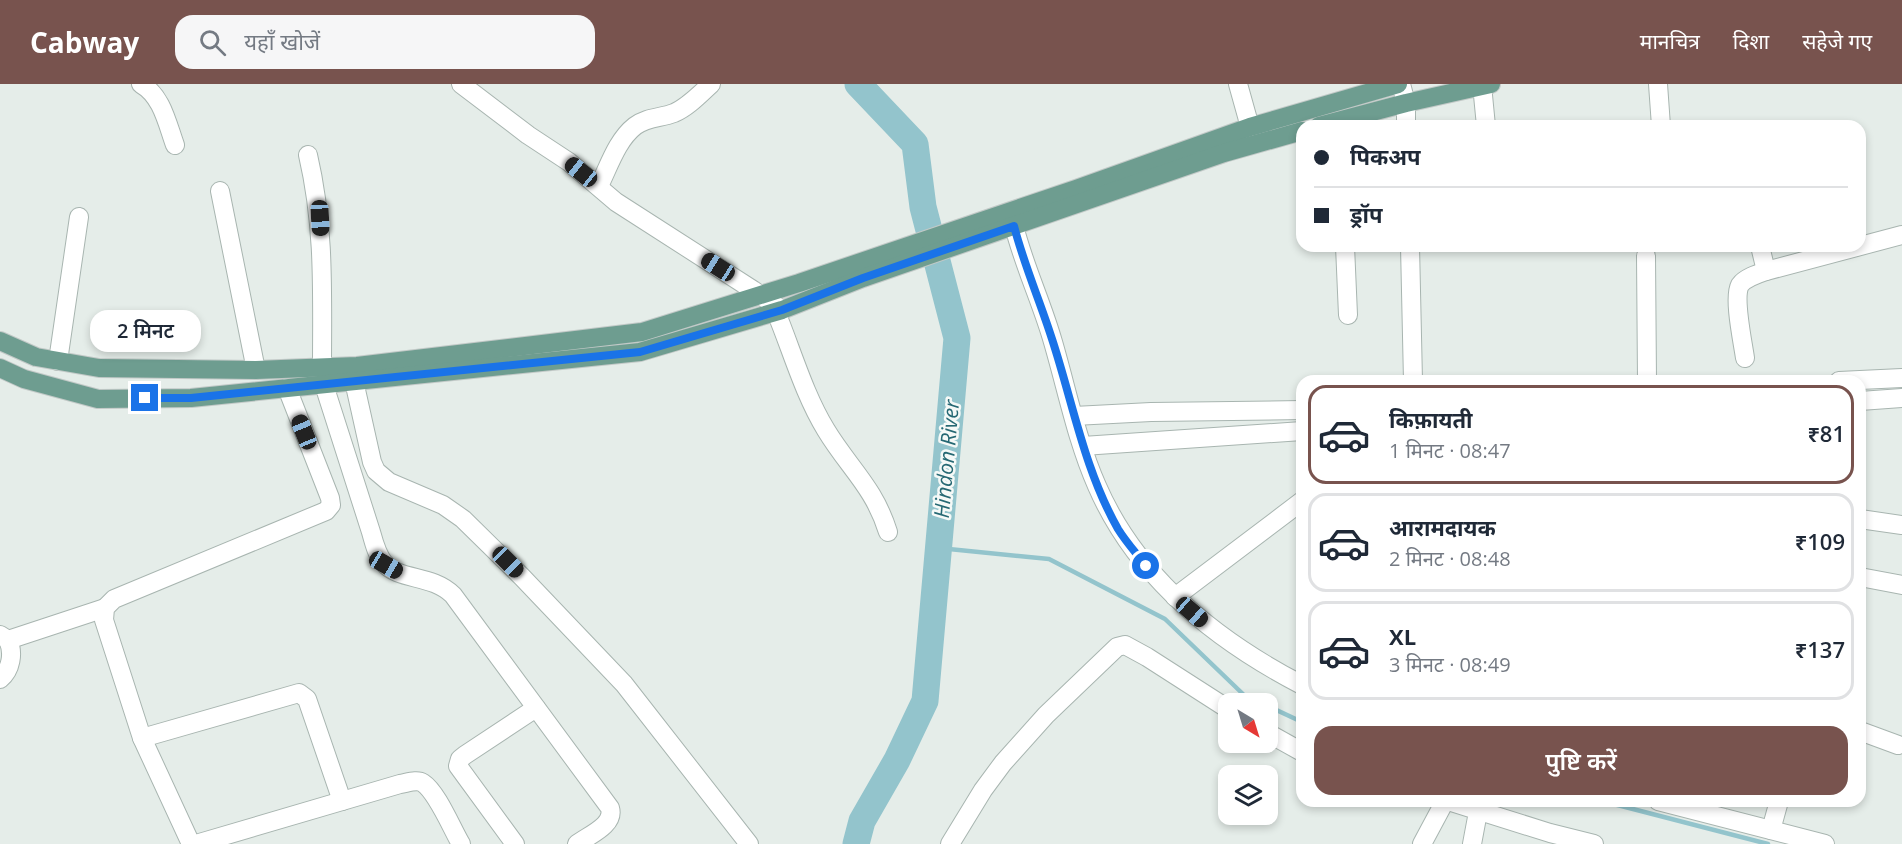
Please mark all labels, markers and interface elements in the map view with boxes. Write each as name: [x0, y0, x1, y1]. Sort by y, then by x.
search box: [175, 15, 595, 69]
text: Cabway: [30, 23, 139, 61]
icon: search: [196, 26, 229, 59]
text: यहाँ खोजें: [244, 26, 320, 56]
text: मानचित्र: [1640, 27, 1700, 55]
text: दिशा: [1733, 27, 1769, 55]
text: सहेजे गए: [1802, 27, 1872, 55]
text: पिकअप: [1350, 141, 1421, 171]
car: [561, 154, 601, 190]
text: ड्रॉप: [1350, 199, 1383, 229]
car: [310, 200, 330, 236]
car: [698, 250, 738, 284]
callout: 2 मिनट: [90, 311, 201, 353]
text: 2 मिनट: [117, 317, 174, 344]
route end: [131, 384, 158, 411]
water label: Hindon River: [927, 398, 965, 519]
text: किफ़ायती: [1389, 404, 1473, 434]
icon: car: [1317, 408, 1371, 462]
car: [289, 412, 319, 452]
text: ₹81: [1807, 418, 1845, 448]
text: 1 मिनट · 08:47: [1389, 437, 1511, 464]
text: आरामदायक: [1389, 512, 1496, 542]
icon: car: [1317, 516, 1371, 570]
text: ₹109: [1795, 526, 1845, 556]
car: [489, 543, 527, 581]
text: 2 मिनट · 08:48: [1389, 545, 1511, 572]
car: [366, 548, 406, 582]
route start: [1132, 552, 1159, 579]
car: [1173, 593, 1211, 631]
text: XL: [1389, 621, 1416, 651]
icon: car: [1317, 624, 1371, 678]
text: ₹137: [1795, 634, 1845, 664]
text: 3 मिनट · 08:49: [1389, 651, 1511, 678]
north arrow: [1218, 693, 1278, 753]
map controls: [1218, 693, 1278, 825]
button: पुष्टि करें: [1314, 726, 1848, 795]
button: layers: [1218, 765, 1278, 825]

